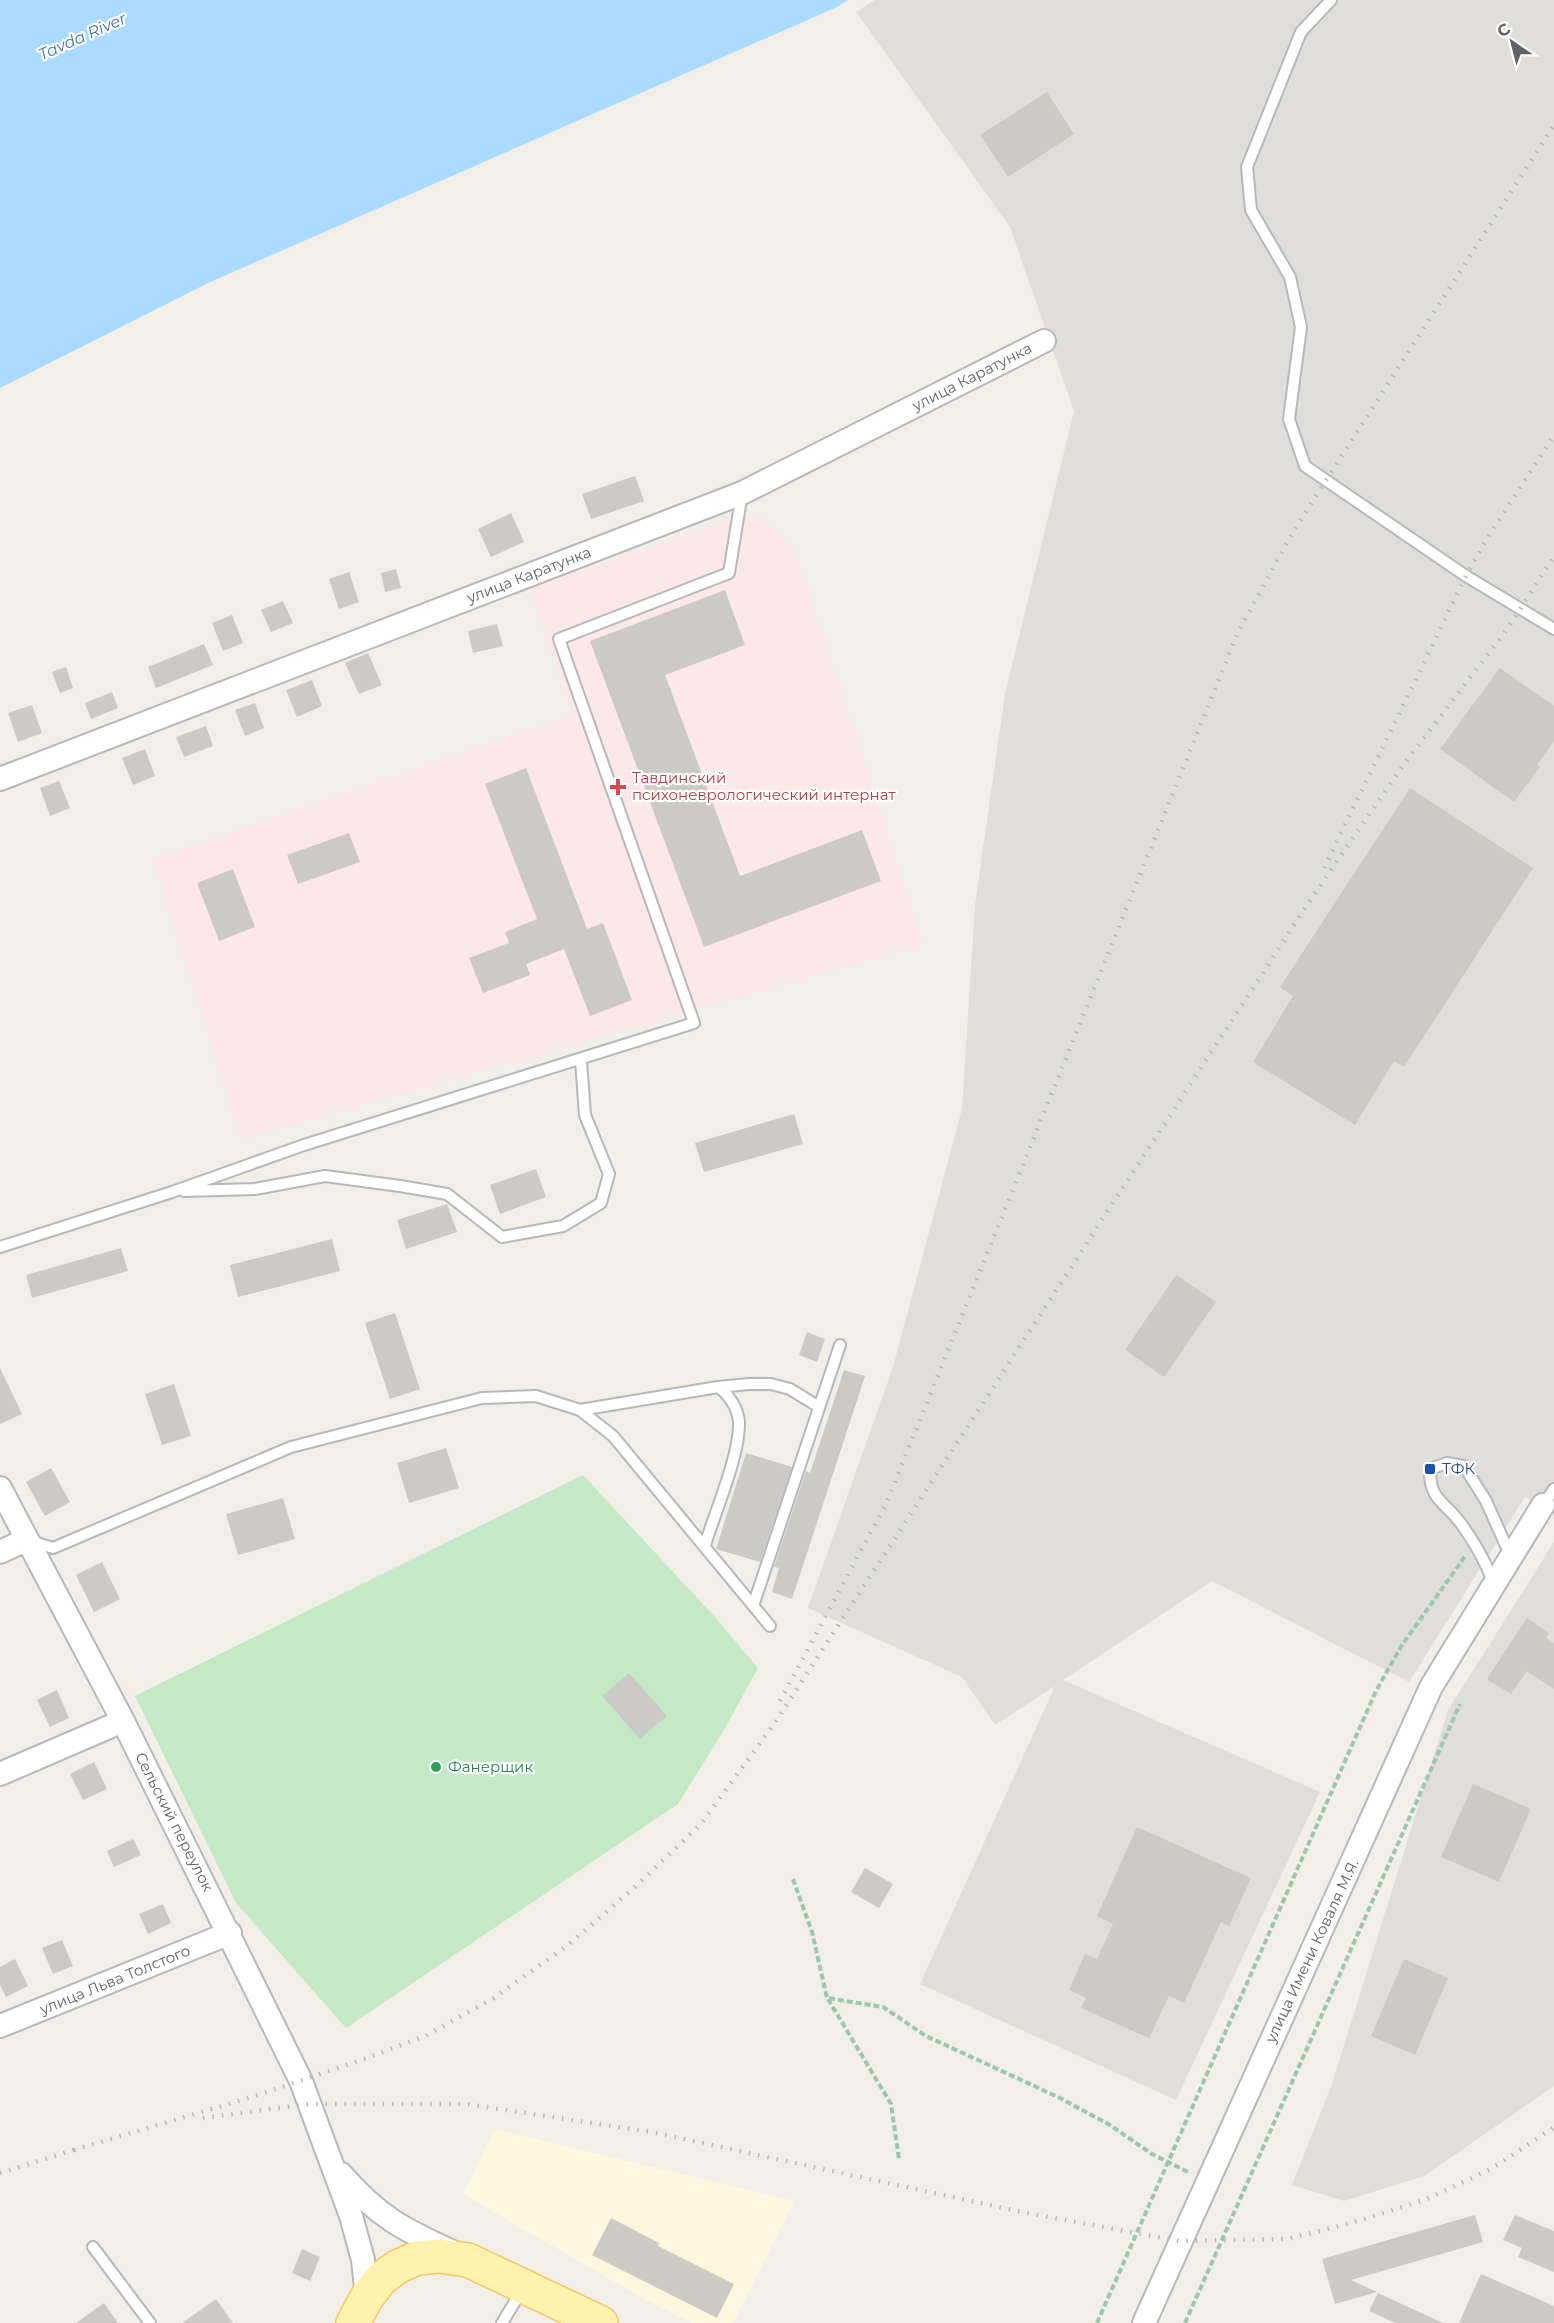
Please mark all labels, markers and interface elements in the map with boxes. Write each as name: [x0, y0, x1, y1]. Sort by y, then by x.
water label: Tavda River: [35, 8, 129, 64]
north arrow: [1482, 12, 1542, 72]
text: С: [1493, 19, 1514, 41]
street label: улица Каратунка: [908, 338, 1035, 415]
street label: улица Каратунка: [463, 542, 594, 607]
place label: Тавдинский психоневрологический интернат: [632, 768, 896, 804]
marker: Тавдинский психоневрологический интернат: [609, 778, 627, 796]
place label: ТФК: [1442, 1459, 1475, 1478]
marker: ТФК: [1423, 1462, 1437, 1476]
street label: Сельский переулок: [131, 1749, 218, 1895]
place label: Фанерщик: [448, 1757, 533, 1776]
marker: Фанерщик: [429, 1760, 443, 1774]
street label: улица Имени Коваля М.Я.: [1260, 1856, 1363, 2047]
street label: улица Льва Толстого: [36, 1941, 193, 2019]

